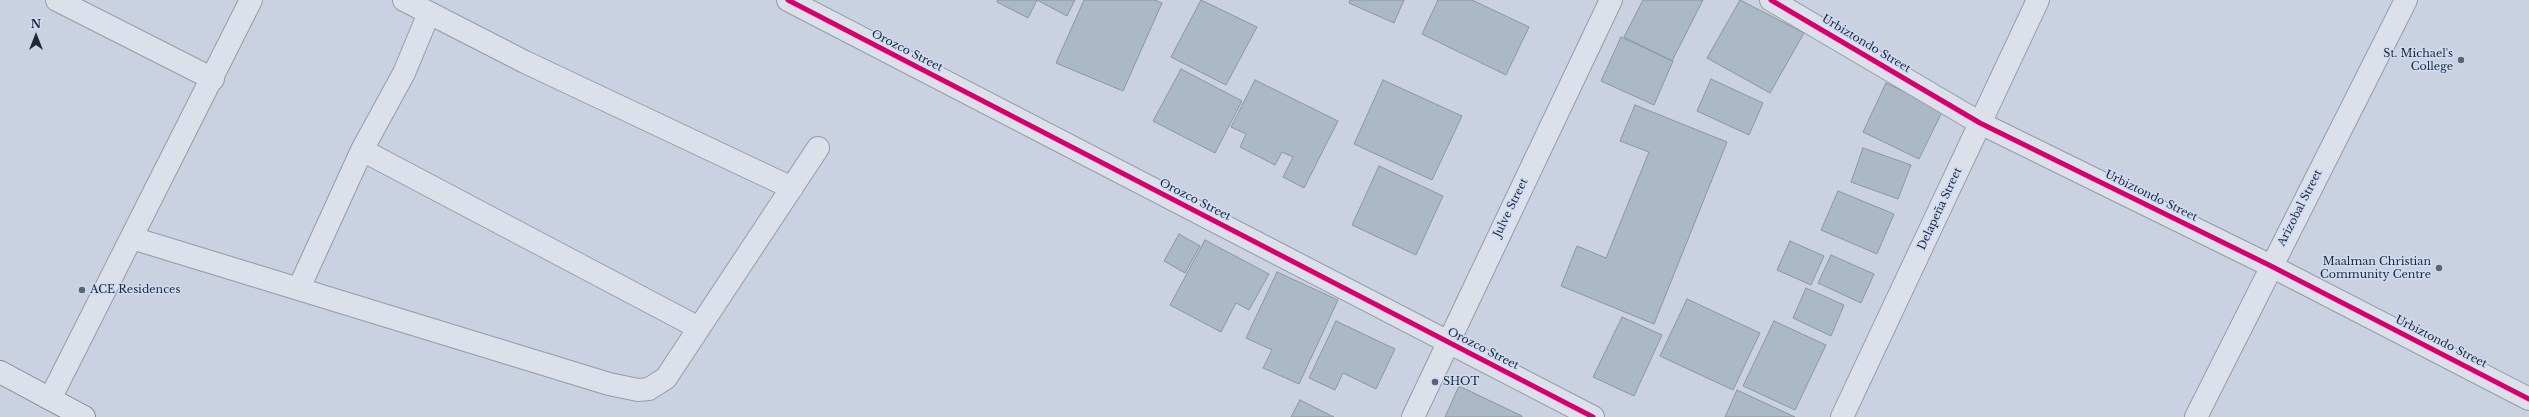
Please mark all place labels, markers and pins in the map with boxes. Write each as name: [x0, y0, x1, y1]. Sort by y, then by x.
place label: St. Michael's College: [2383, 47, 2453, 73]
marker: St. Michael's College: [2456, 55, 2466, 65]
place label: Maalman Christian Community Centre: [2320, 255, 2431, 281]
marker: Maalman Christian Community Centre: [2434, 263, 2444, 273]
place label: ACE Residences: [90, 283, 180, 297]
marker: ACE Residences: [77, 285, 87, 295]
place label: SHOT: [1443, 375, 1479, 389]
marker: SHOT: [1430, 377, 1440, 387]

